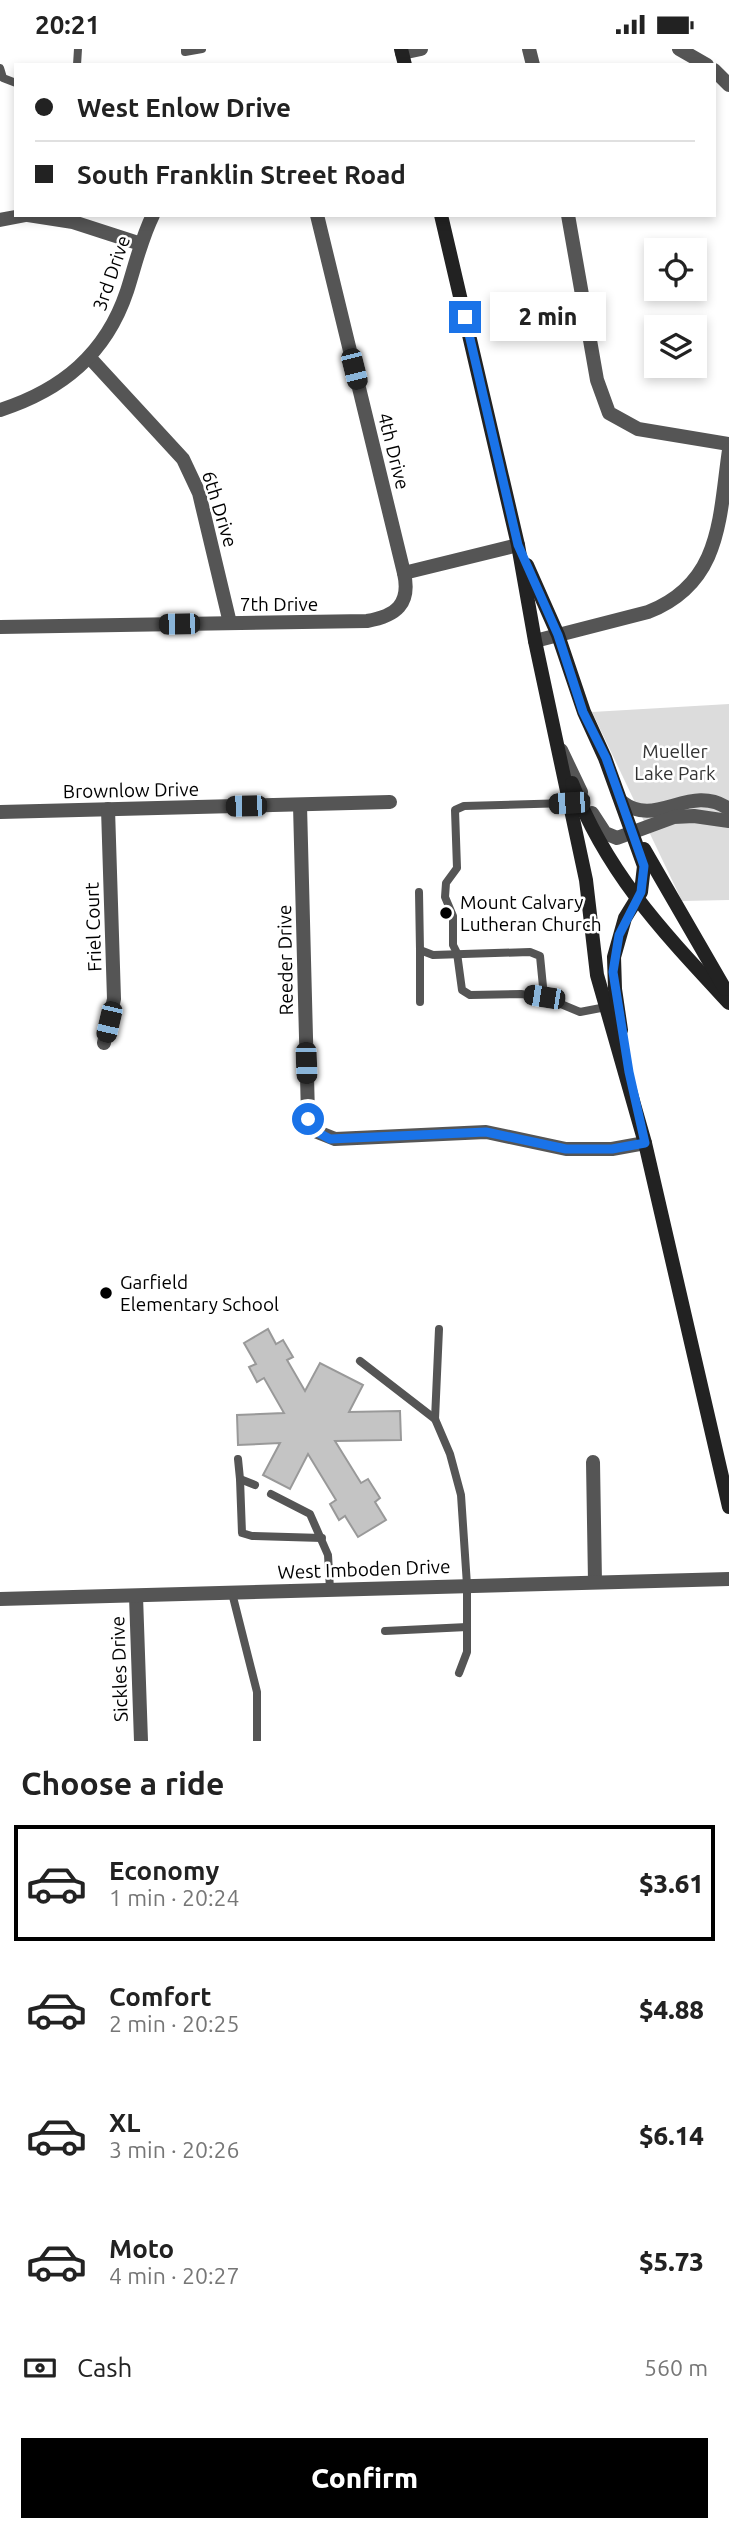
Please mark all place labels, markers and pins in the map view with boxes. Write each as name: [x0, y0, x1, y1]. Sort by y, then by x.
place label: Mount Calvary Lutheran Church: [460, 891, 602, 935]
marker: Mount Calvary Lutheran Church: [438, 905, 454, 921]
place label: Garfield Elementary School: [120, 1271, 279, 1315]
marker: Garfield Elementary School: [98, 1285, 114, 1301]

